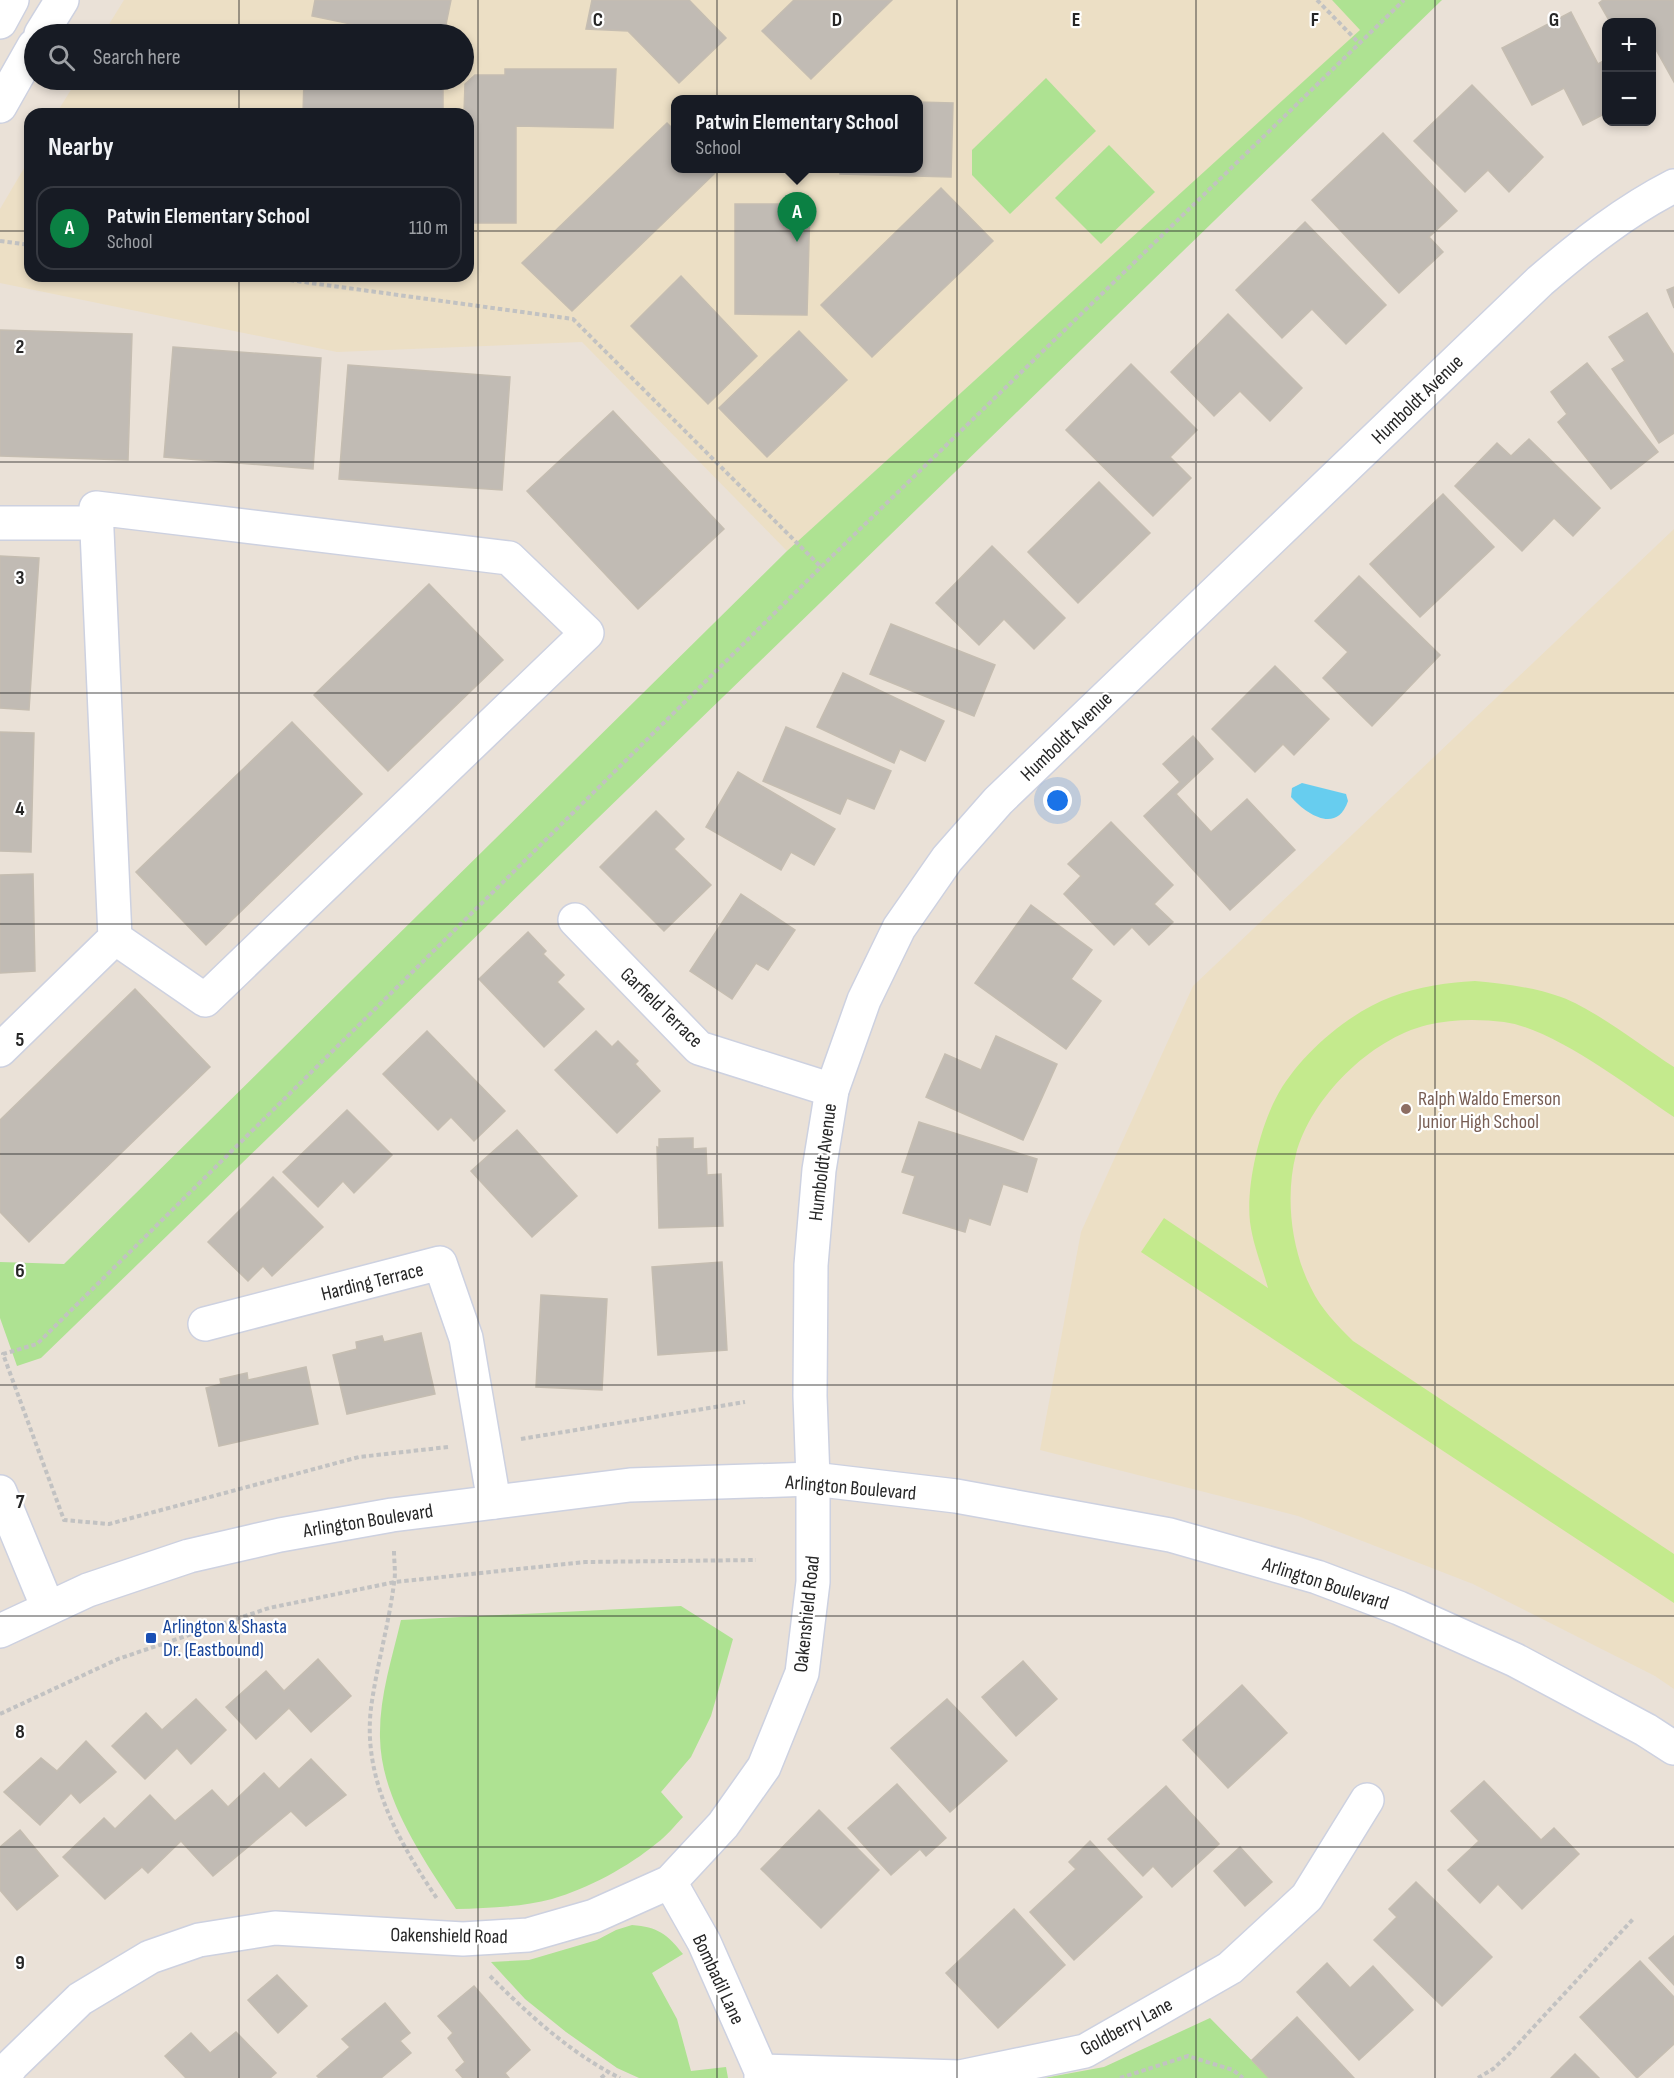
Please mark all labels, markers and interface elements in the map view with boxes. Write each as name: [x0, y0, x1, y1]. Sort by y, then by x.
text: C: [593, 8, 603, 32]
text: D: [832, 8, 842, 32]
text: E: [1072, 8, 1080, 32]
text: F: [1311, 8, 1319, 32]
text: G: [1549, 8, 1559, 32]
map controls: [1602, 18, 1656, 126]
button: +: [1602, 18, 1656, 72]
search box: [24, 24, 474, 90]
icon: search: [45, 41, 78, 74]
text: Search here: [93, 44, 180, 71]
button: −: [1602, 72, 1656, 126]
popup: [671, 95, 923, 173]
text: Patwin Elementary School: [696, 109, 898, 136]
text: Nearby: [48, 132, 114, 163]
text: School: [696, 136, 741, 160]
pin: A: [778, 192, 816, 242]
text: Patwin Elementary School: [107, 203, 310, 230]
text: A: [65, 216, 74, 240]
text: 110 m: [409, 216, 448, 240]
text: School: [107, 230, 152, 254]
text: 2: [16, 335, 24, 359]
street label: Humboldt Avenue: [1367, 350, 1469, 449]
text: 3: [16, 566, 25, 590]
street label: Humboldt Avenue: [1016, 687, 1118, 786]
your location: [1043, 786, 1072, 815]
text: 4: [15, 797, 25, 821]
street label: Garfield Terrace: [615, 963, 708, 1053]
text: 5: [16, 1028, 25, 1052]
place label: Ralph Waldo Emerson Junior High School: [1417, 1087, 1561, 1134]
street label: Humboldt Avenue: [804, 1102, 842, 1222]
marker: Ralph Waldo Emerson Junior High School: [1399, 1102, 1413, 1116]
street label: Harding Terrace: [319, 1258, 426, 1306]
text: 6: [15, 1259, 25, 1283]
street label: Arlington Boulevard: [784, 1470, 917, 1506]
text: 7: [16, 1490, 25, 1514]
street label: Arlington Boulevard: [301, 1499, 435, 1543]
street label: Arlington Boulevard: [1259, 1552, 1392, 1616]
street label: Oakenshield Road: [789, 1554, 825, 1674]
place label: Arlington & Shasta Dr. (Eastbound): [162, 1615, 287, 1662]
marker: Arlington & Shasta Dr. (Eastbound): [144, 1631, 158, 1645]
text: 8: [15, 1720, 25, 1744]
street label: Oakenshield Road: [390, 1923, 508, 1949]
street label: Bombadil Lane: [687, 1931, 749, 2028]
text: 9: [15, 1951, 25, 1975]
street label: Goldberry Lane: [1076, 1993, 1177, 2061]

